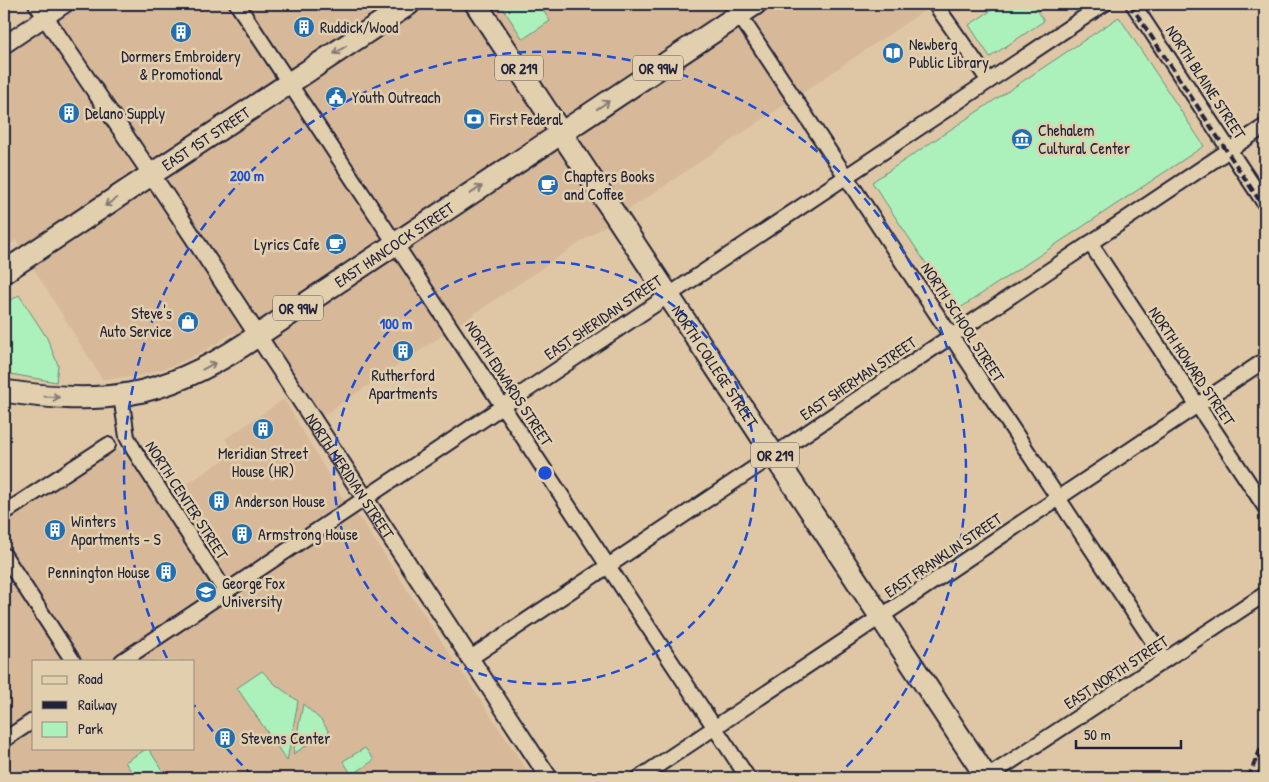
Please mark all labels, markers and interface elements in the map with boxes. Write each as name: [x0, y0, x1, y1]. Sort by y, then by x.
building icon: Ruddick/Wood: [292, 15, 316, 39]
place label: Ruddick/Wood: [320, 16, 398, 38]
building icon: Dormers Embroidery & Promotional: [169, 20, 193, 44]
street label: NORTH BLAINE STREET: [1161, 21, 1251, 144]
place label: Newberg Public Library: [909, 33, 989, 73]
library icon: Newberg Public Library: [881, 41, 905, 65]
place label: Dormers Embroidery & Promotional: [121, 45, 241, 85]
one-way arrow: [333, 45, 347, 55]
road number: OR 219: [495, 56, 543, 80]
road number: OR 99W: [633, 56, 683, 80]
public building icon: Youth Outreach: [324, 85, 348, 109]
place label: Youth Outreach: [352, 86, 441, 108]
one-way arrow: [596, 100, 610, 110]
building icon: Delano Supply: [57, 101, 81, 125]
street label: EAST 1ST STREET: [157, 101, 255, 176]
place label: Delano Supply: [85, 102, 166, 124]
bank icon: First Federal: [462, 107, 486, 131]
place label: First Federal: [489, 108, 563, 130]
place label: Chehalem Cultural Center: [1038, 119, 1130, 159]
museum icon: Chehalem Cultural Center: [1010, 127, 1034, 151]
text: 200 m: [230, 165, 264, 186]
place label: Chapters Books and Coffee: [564, 165, 654, 205]
cafe icon: Chapters Books and Coffee: [536, 173, 560, 197]
one-way arrow: [468, 185, 482, 195]
street label: EAST HANCOCK STREET: [330, 196, 459, 292]
one-way arrow: [104, 197, 118, 207]
cafe icon: Lyrics Cafe: [324, 232, 348, 256]
place label: Lyrics Cafe: [254, 233, 321, 255]
street label: NORTH SCHOOL STREET: [916, 258, 1010, 386]
street label: EAST SHERIDAN STREET: [540, 269, 667, 365]
road number: OR 99W: [273, 296, 323, 320]
street label: NORTH COLLEGE STREET: [667, 301, 764, 432]
place label: Steve's Auto Service: [100, 302, 173, 342]
street label: NORTH HOWARD STREET: [1144, 302, 1240, 430]
shop icon: Steve's Auto Service: [176, 310, 200, 334]
text: 100 m: [380, 313, 412, 334]
street label: NORTH EDWARDS STREET: [460, 316, 558, 450]
street label: EAST SHERMAN STREET: [796, 331, 921, 425]
building icon: Rutherford Apartments: [391, 339, 415, 363]
one-way arrow: [201, 361, 216, 371]
place label: Rutherford Apartments: [369, 364, 437, 404]
one-way arrow: [44, 393, 60, 402]
street label: NORTH MERIDIAN STREET: [301, 409, 400, 543]
building icon: Meridian Street House (HR): [251, 417, 275, 441]
street label: NORTH CENTER STREET: [140, 437, 234, 564]
place label: Meridian Street House (HR): [218, 442, 308, 482]
road number: OR 219: [751, 442, 799, 468]
centre of rings: [536, 464, 554, 482]
building icon: Anderson House: [207, 489, 231, 513]
place label: Anderson House: [235, 490, 326, 512]
street label: EAST FRANKLIN STREET: [880, 507, 1006, 602]
place label: Winters Apartments - S: [71, 510, 162, 550]
building icon: Winters Apartments - S: [43, 518, 67, 542]
building icon: Armstrong House: [230, 522, 254, 546]
place label: Armstrong House: [258, 523, 359, 545]
building icon: Pennington House: [154, 560, 178, 584]
place label: Pennington House: [48, 561, 151, 583]
place label: George Fox University: [222, 572, 285, 612]
school or university icon: George Fox University: [194, 580, 218, 604]
street label: EAST NORTH STREET: [1059, 630, 1173, 714]
legend: [32, 660, 195, 750]
text: Road: [78, 668, 103, 689]
text: Railway: [78, 694, 117, 715]
scale bar: [1076, 717, 1182, 749]
text: Park: [78, 718, 103, 739]
text: 50 m: [1084, 724, 1111, 745]
building icon: Stevens Center: [213, 726, 237, 750]
place label: Stevens Center: [241, 727, 330, 749]

